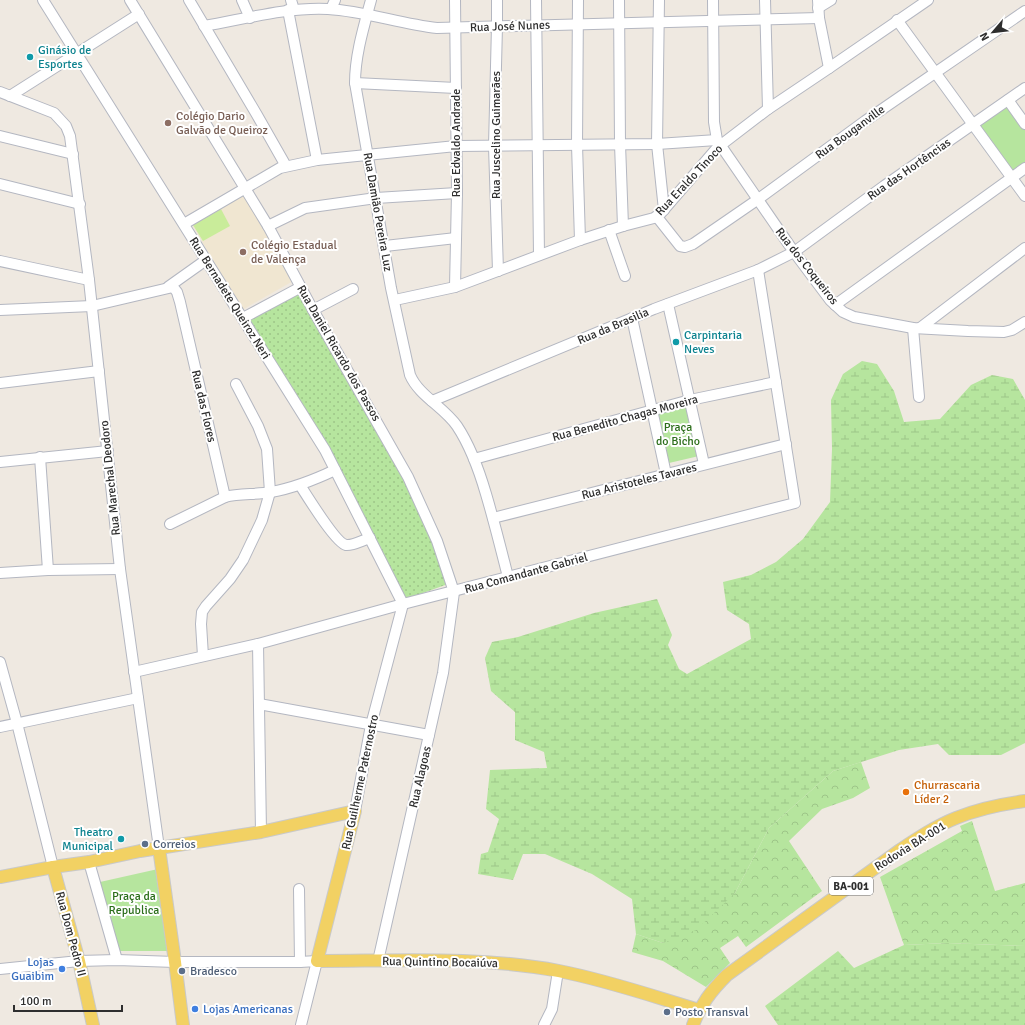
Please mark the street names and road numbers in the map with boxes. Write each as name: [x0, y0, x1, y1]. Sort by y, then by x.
street label: Rua José Nunes: [470, 18, 550, 35]
street label: Rua Juscelino Guimarães: [489, 71, 504, 199]
street label: Rua Edvaldo Andrade: [449, 89, 464, 197]
street label: Rua Bouganville: [813, 102, 888, 163]
street label: Rua das Hortências: [865, 135, 954, 204]
street label: Rua Eraldo Tinoco: [653, 142, 726, 219]
street label: Rua Damião Pereira Luz: [360, 151, 395, 273]
street label: Rua dos Coqueiros: [772, 225, 841, 308]
street label: Rua Bernadete Queiroz Neri: [186, 234, 273, 362]
street label: Rua Daniel Ricardo dos Passos: [293, 282, 384, 424]
street label: Rua da Brasilia: [575, 305, 651, 348]
street label: Rua das Flores: [188, 368, 219, 444]
street label: Rua Benedito Chagas Moreira: [551, 392, 700, 445]
street label: Rua Marechal Deodoro: [97, 420, 124, 536]
street label: Rua Aristoteles Tavares: [580, 460, 698, 503]
street label: Rua Comandante Gabriel: [463, 550, 590, 597]
street label: Rua Guilherme Paternostro: [339, 713, 382, 851]
street label: Rua Alagoas: [406, 745, 435, 809]
street label: Rodovia BA-001: [872, 819, 949, 874]
road number: BA-001: [829, 877, 873, 895]
street label: Rua Dom Pedro II: [52, 890, 89, 978]
street label: Rua Quintino Bocaiúva: [382, 954, 498, 971]

